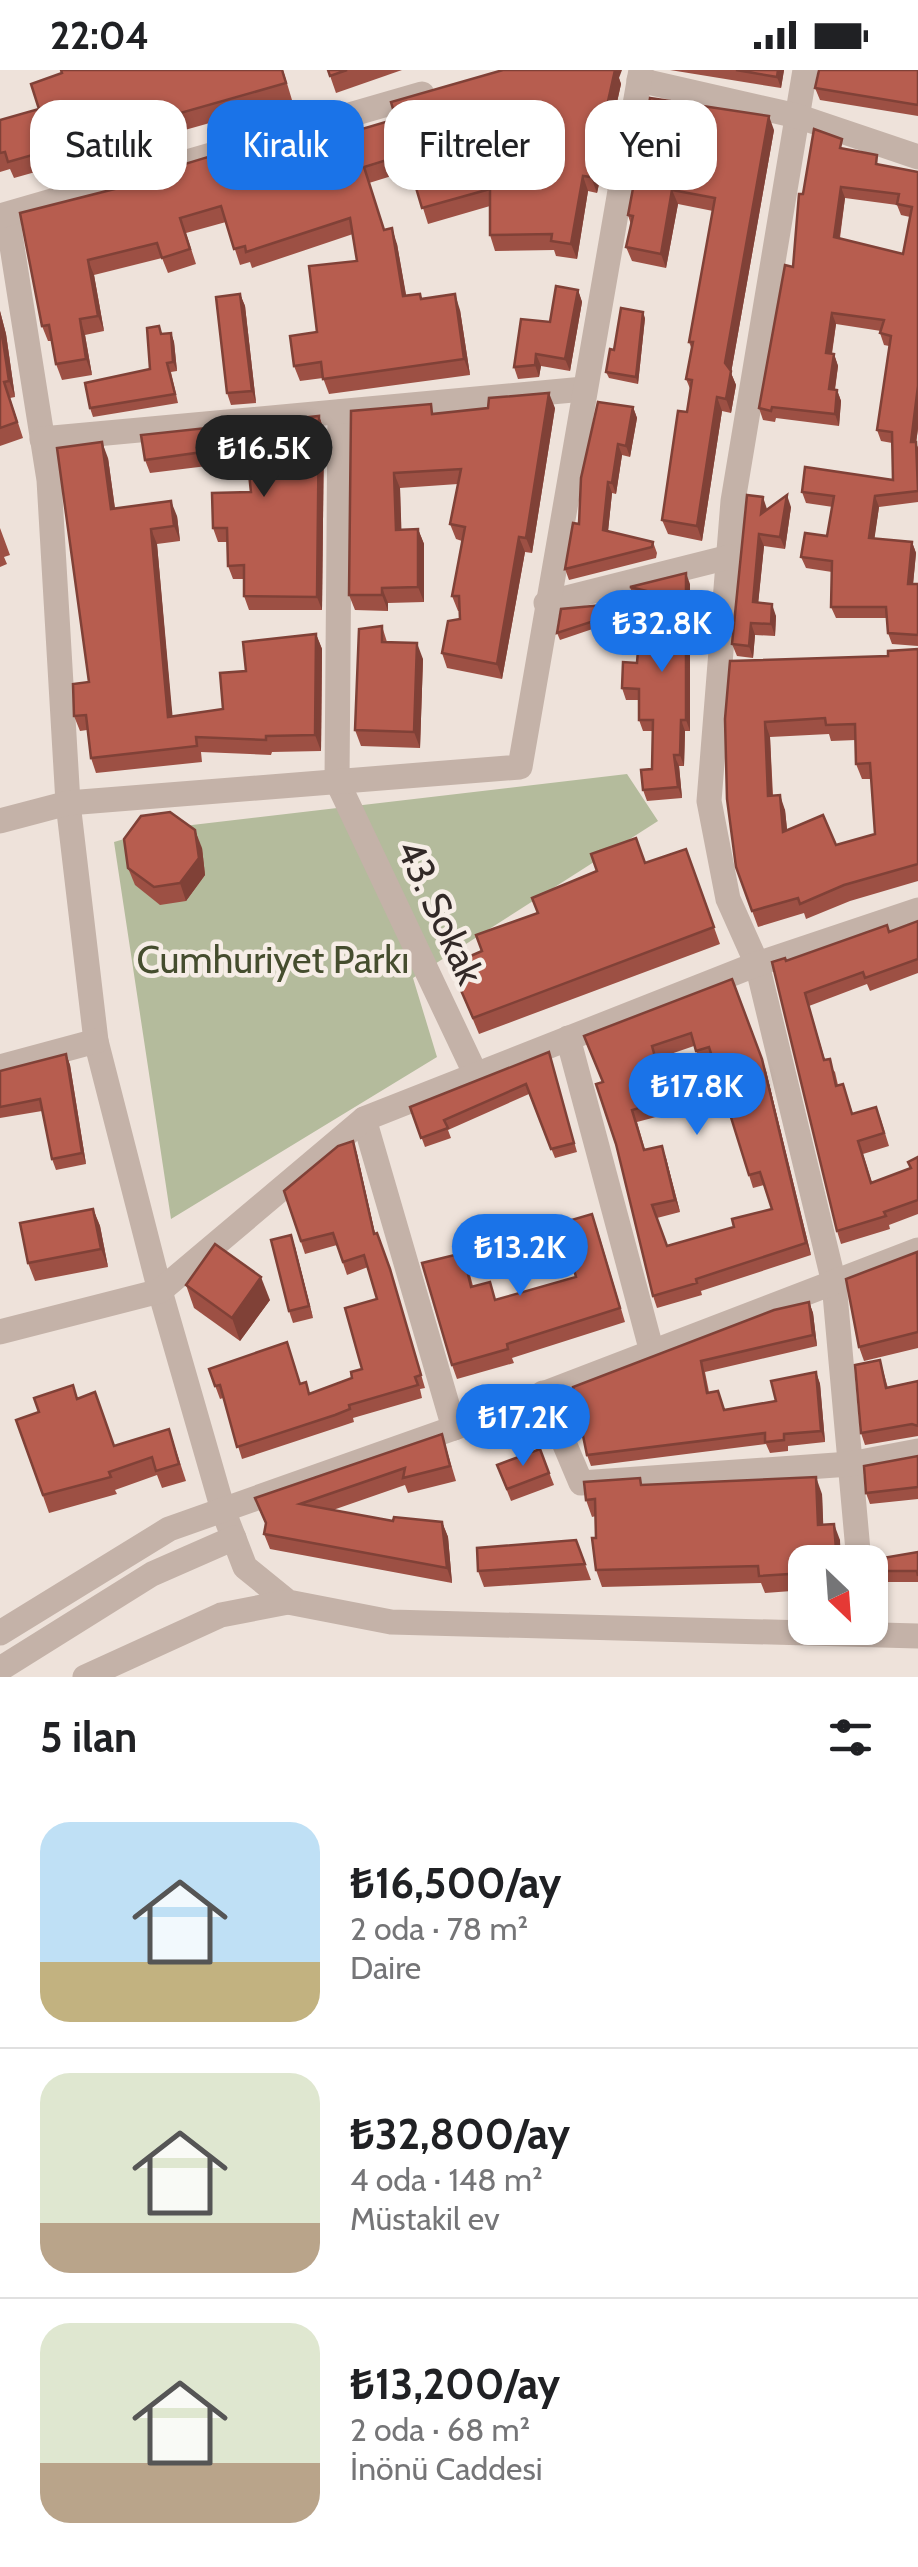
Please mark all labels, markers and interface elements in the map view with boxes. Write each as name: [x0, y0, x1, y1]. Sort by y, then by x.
text: 22:04: [50, 12, 149, 59]
chip: Satılık: [30, 100, 187, 190]
chip: Kiralık: [207, 100, 364, 190]
chip: Filtreler: [384, 100, 565, 190]
chip: Yeni: [585, 100, 717, 190]
pin: ₺16.5K: [183, 415, 345, 500]
text: ₺16.5K: [217, 428, 311, 467]
pin: ₺32.8K: [581, 590, 743, 675]
text: ₺32.8K: [612, 603, 712, 642]
street label: 43. Sokak: [387, 832, 494, 992]
park label: Cumhuriyet Parkı: [137, 936, 409, 983]
pin: ₺17.8K: [616, 1053, 778, 1138]
text: ₺17.8K: [651, 1066, 743, 1105]
pin: ₺13.2K: [439, 1214, 601, 1299]
text: ₺13.2K: [474, 1227, 566, 1266]
pin: ₺17.2K: [442, 1384, 604, 1469]
text: ₺17.2K: [478, 1397, 568, 1436]
north arrow: [788, 1545, 888, 1645]
map controls: [788, 1545, 888, 1645]
icon: filters: [823, 1710, 878, 1765]
text: 5 ilan: [40, 1711, 137, 1763]
text: ₺16,500/ay: [350, 1857, 561, 1909]
icon: home: [120, 1862, 240, 1982]
text: 2 oda · 78 m²: [350, 1909, 528, 1948]
text: Daire: [350, 1948, 421, 1987]
text: ₺32,800/ay: [350, 2108, 570, 2160]
icon: home: [120, 2113, 240, 2233]
text: 4 oda · 148 m²: [350, 2160, 543, 2199]
text: Müstakil ev: [350, 2199, 500, 2238]
text: ₺13,200/ay: [350, 2358, 560, 2410]
icon: home: [120, 2363, 240, 2483]
text: 2 oda · 68 m²: [350, 2410, 530, 2449]
text: İnönü Caddesi: [350, 2449, 543, 2488]

